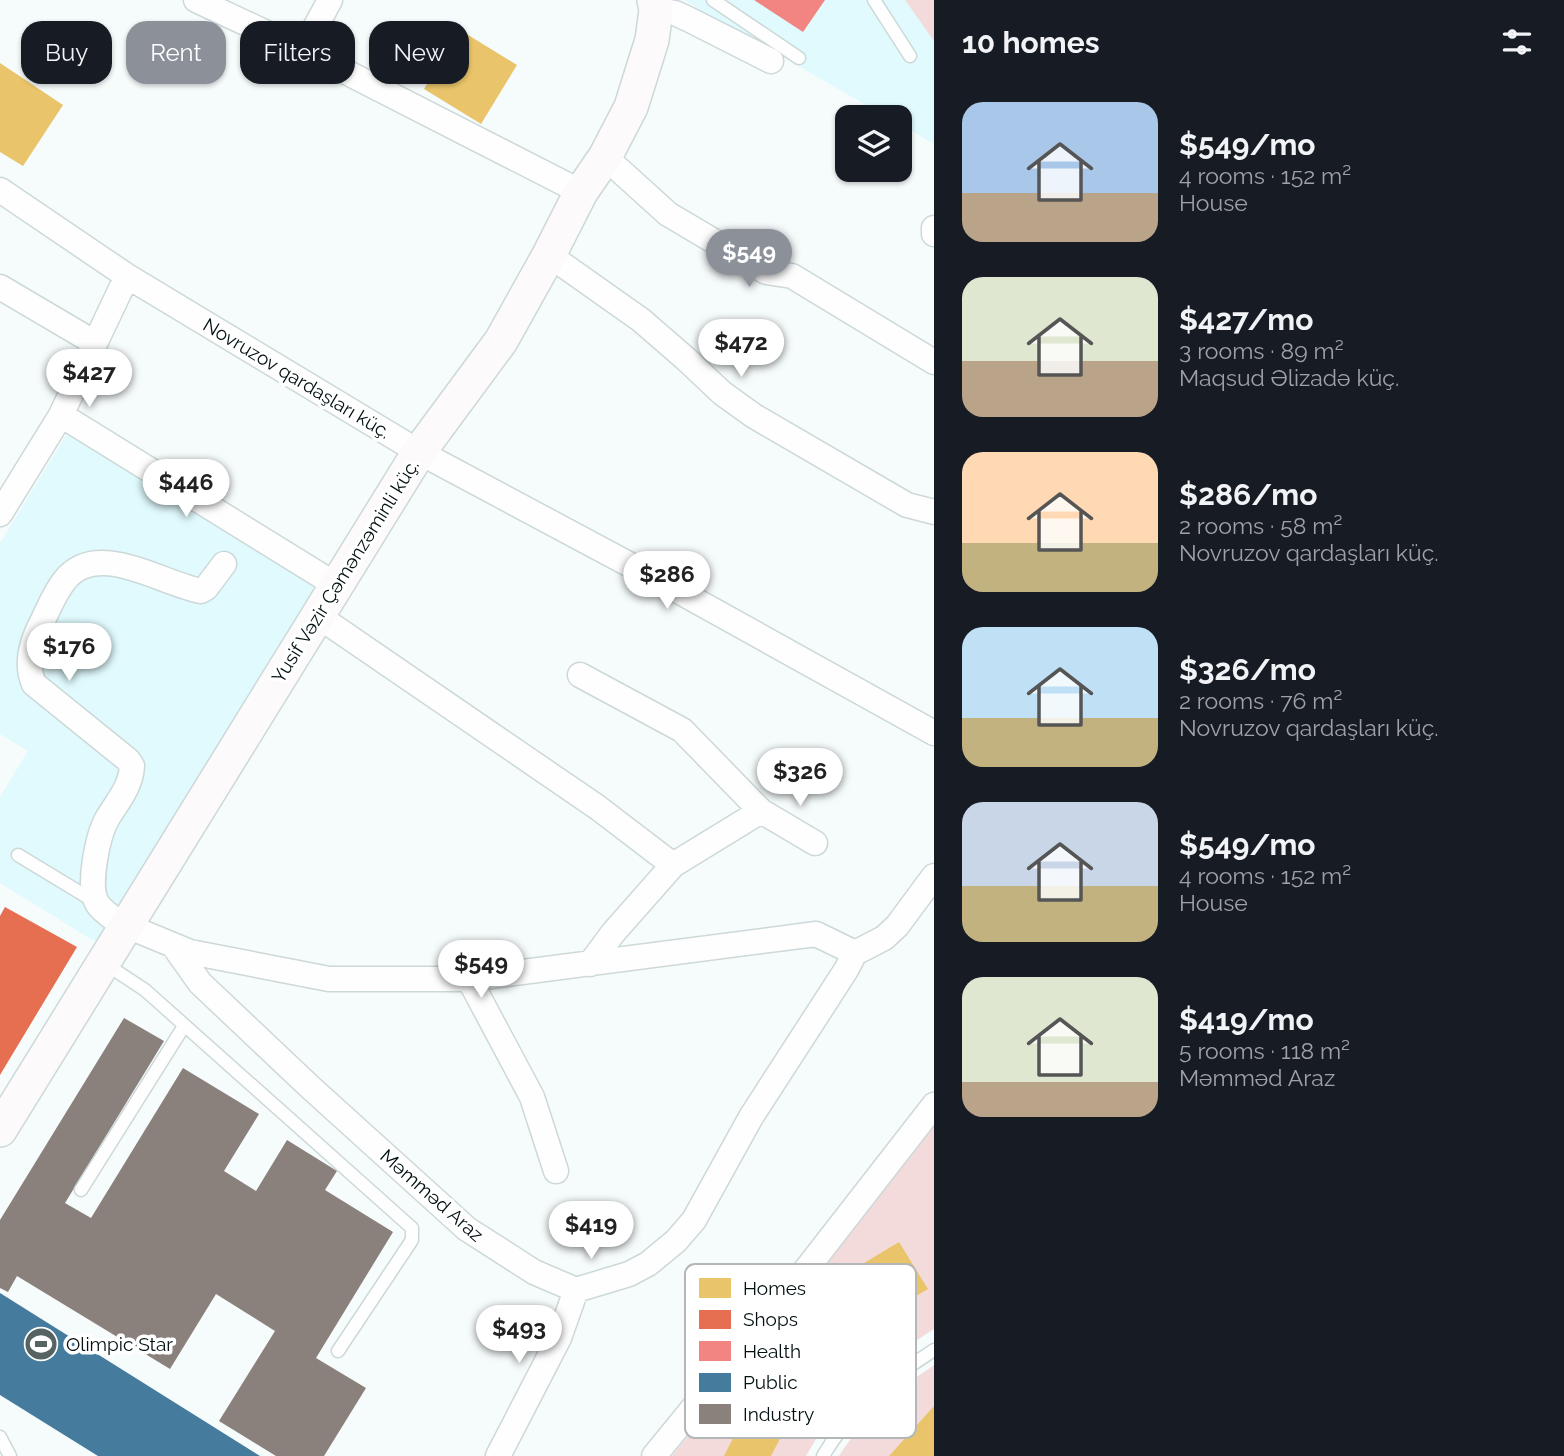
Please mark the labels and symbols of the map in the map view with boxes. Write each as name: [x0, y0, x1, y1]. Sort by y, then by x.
pin: $549: [708, 230, 790, 289]
street label: Novruzov qardaşları küç.: [199, 313, 395, 443]
pin: $472: [700, 320, 782, 379]
pin: $427: [48, 350, 130, 409]
street label: Yusif Vəzir Çəmənzəminli küç.: [267, 455, 423, 687]
pin: $446: [145, 460, 227, 519]
pin: $286: [626, 552, 708, 611]
pin: $176: [28, 624, 110, 683]
pin: $326: [759, 748, 841, 808]
pin: $549: [440, 940, 522, 1000]
street label: Məmməd Araz: [376, 1144, 488, 1246]
pin: $419: [550, 1202, 632, 1261]
legend: [685, 1264, 916, 1438]
text: Homes: [743, 1277, 806, 1299]
pin: $493: [478, 1306, 560, 1365]
text: Shops: [743, 1308, 798, 1330]
sports icon: Olimpic Star: [22, 1325, 60, 1363]
place label: Olimpic Star: [66, 1333, 173, 1355]
text: Health: [743, 1340, 801, 1362]
text: Public: [743, 1371, 798, 1393]
text: Industry: [743, 1403, 814, 1425]

